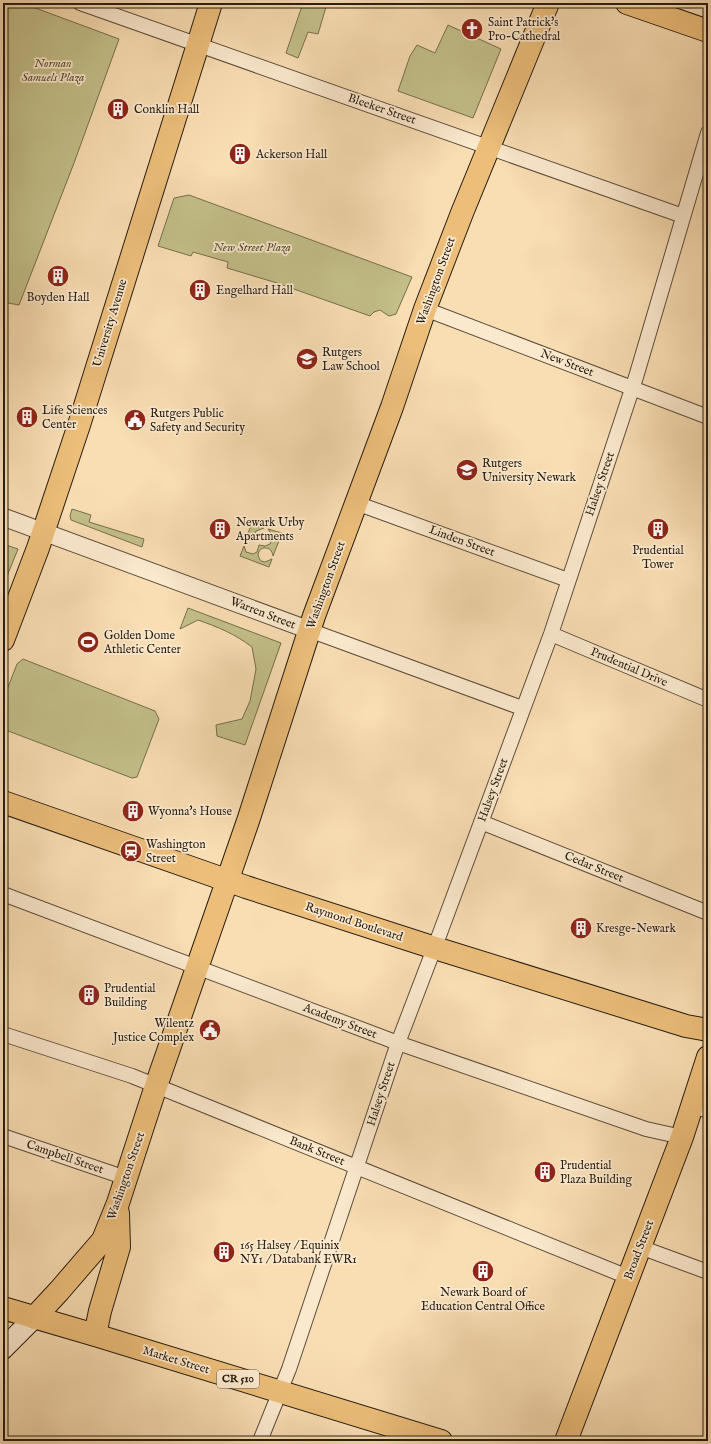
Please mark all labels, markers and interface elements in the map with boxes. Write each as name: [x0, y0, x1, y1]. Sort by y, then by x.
place label: Saint Patrick's Pro-Cathedral: [488, 15, 561, 44]
church icon: Saint Patrick's Pro-Cathedral: [459, 16, 485, 42]
park label: Norman Samuels Plaza: [22, 56, 84, 85]
street label: Bleeker Street: [346, 90, 418, 128]
building icon: Conklin Hall: [105, 96, 131, 122]
place label: Conklin Hall: [134, 102, 200, 117]
building icon: Ackerson Hall: [227, 141, 253, 167]
place label: Ackerson Hall: [255, 147, 328, 162]
street label: Washington Street: [413, 235, 459, 327]
park label: New Street Plaza: [213, 240, 291, 255]
building icon: Boyden Hall: [45, 263, 71, 289]
street label: University Avenue: [89, 277, 131, 369]
building icon: Engelhard Hall: [187, 277, 213, 303]
place label: Engelhard Hall: [216, 283, 294, 298]
place label: Boyden Hall: [27, 290, 90, 305]
place label: Rutgers Law School: [322, 345, 381, 374]
school or university icon: Rutgers Law School: [294, 346, 320, 372]
street label: New Street: [538, 346, 596, 380]
place label: Life Sciences Center: [42, 403, 107, 432]
building icon: Life Sciences Center: [14, 404, 40, 430]
place label: Rutgers Public Safety and Security: [150, 406, 245, 435]
public building icon: Rutgers Public Safety and Security: [122, 407, 148, 433]
street label: Halsey Street: [582, 450, 618, 518]
place label: Rutgers University Newark: [482, 456, 577, 485]
school or university icon: Rutgers University Newark: [454, 457, 480, 483]
place label: Newark Urby Apartments: [235, 515, 305, 545]
building icon: Newark Urby Apartments: [207, 516, 233, 542]
building icon: Prudential Tower: [645, 516, 671, 542]
street label: Linden Street: [427, 522, 497, 560]
street label: Washington Street: [303, 539, 349, 631]
place label: Prudential Tower: [632, 543, 685, 572]
street label: Warren Street: [228, 594, 298, 632]
place label: Golden Dome Athletic Center: [103, 628, 181, 657]
sports icon: Golden Dome Athletic Center: [75, 629, 101, 655]
street label: Prudential Drive: [588, 644, 670, 690]
street label: Halsey Street: [475, 756, 511, 824]
building icon: Wyonna's House: [120, 798, 146, 824]
place label: Wyonna's House: [148, 804, 232, 819]
place label: Washington Street: [146, 837, 206, 866]
station icon: Washington Street: [118, 838, 144, 864]
street label: Cedar Street: [562, 848, 626, 886]
street label: Raymond Boulevard: [303, 899, 405, 945]
building icon: Kresge-Newark: [568, 915, 594, 941]
place label: Kresge-Newark: [596, 921, 676, 936]
place label: Prudential Building: [104, 981, 156, 1010]
building icon: Prudential Building: [76, 982, 102, 1008]
street label: Academy Street: [300, 1000, 379, 1042]
place label: Wilentz Justice Complex: [111, 1016, 194, 1046]
public building icon: Wilentz Justice Complex: [197, 1017, 223, 1043]
street label: Halsey Street: [364, 1060, 398, 1128]
street label: Washington Street: [104, 1130, 148, 1222]
street label: Bank Street: [287, 1133, 347, 1169]
street label: Campbell Street: [24, 1137, 105, 1178]
place label: Prudential Plaza Building: [560, 1158, 632, 1187]
building icon: Prudential Plaza Building: [532, 1159, 558, 1185]
street label: Broad Street: [621, 1218, 657, 1282]
place label: 165 Halsey / Equinix NY1 / Databank EWR1: [240, 1238, 357, 1267]
building icon: 165 Halsey / Equinix NY1 / Databank EWR1: [211, 1239, 237, 1265]
building icon: Newark Board of Education Central Office: [470, 1258, 496, 1284]
place label: Newark Board of Education Central Office: [421, 1285, 545, 1314]
street label: Market Street: [141, 1343, 211, 1377]
road number: CR 510: [217, 1370, 259, 1388]

